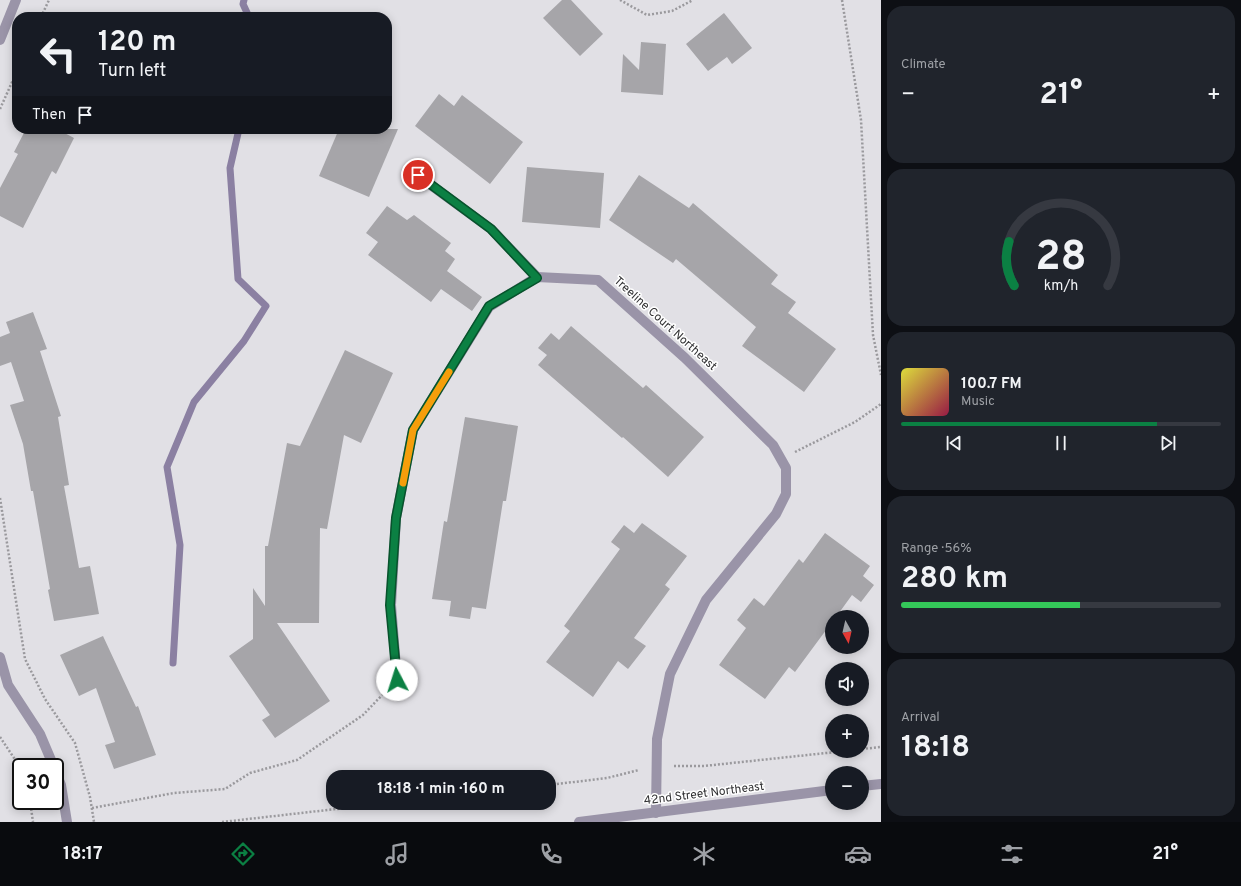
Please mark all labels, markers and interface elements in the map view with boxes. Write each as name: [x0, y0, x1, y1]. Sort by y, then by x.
text: 120 m: [98, 25, 176, 61]
icon: left: [32, 28, 84, 80]
text: Climate: [901, 57, 946, 73]
text: Turn left: [98, 60, 166, 83]
text: 21°: [1040, 77, 1082, 114]
text: −: [901, 82, 915, 109]
text: +: [1207, 82, 1221, 109]
icon: arrive: [74, 104, 96, 126]
text: Then: [32, 106, 66, 125]
pin: [401, 158, 435, 192]
icon: arrive: [407, 164, 429, 186]
text: 28: [1035, 232, 1087, 285]
street label: Treeline Court Northeast: [610, 273, 720, 375]
text: km/h: [1044, 276, 1078, 294]
text: 100.7 FM: [961, 375, 1022, 394]
text: Music: [961, 394, 995, 410]
icon: previous: [943, 432, 965, 454]
icon: pause: [1050, 432, 1072, 454]
icon: next: [1157, 432, 1179, 454]
text: Range · 56%: [901, 541, 972, 557]
text: 280 km: [901, 561, 1008, 598]
north arrow: [825, 610, 869, 654]
map controls: [825, 610, 869, 810]
position arrow: [376, 659, 418, 701]
button: sound: [825, 662, 869, 706]
text: Arrival: [901, 710, 940, 726]
button: +: [825, 714, 869, 758]
text: 18:18: [901, 730, 970, 767]
speed limit sign: 30: [12, 758, 64, 810]
button: −: [825, 766, 869, 810]
street label: 42nd Street Northeast: [643, 779, 765, 809]
text: 18:18 · 1 min · 160 m: [377, 780, 505, 799]
icon: directions: [229, 840, 257, 868]
icon: music: [383, 840, 411, 868]
icon: phone: [537, 840, 565, 868]
icon: climate: [690, 840, 718, 868]
icon: car: [844, 840, 872, 868]
icon: filters: [998, 840, 1026, 868]
text: 18:17: [63, 843, 103, 866]
text: 21°: [1152, 843, 1178, 866]

